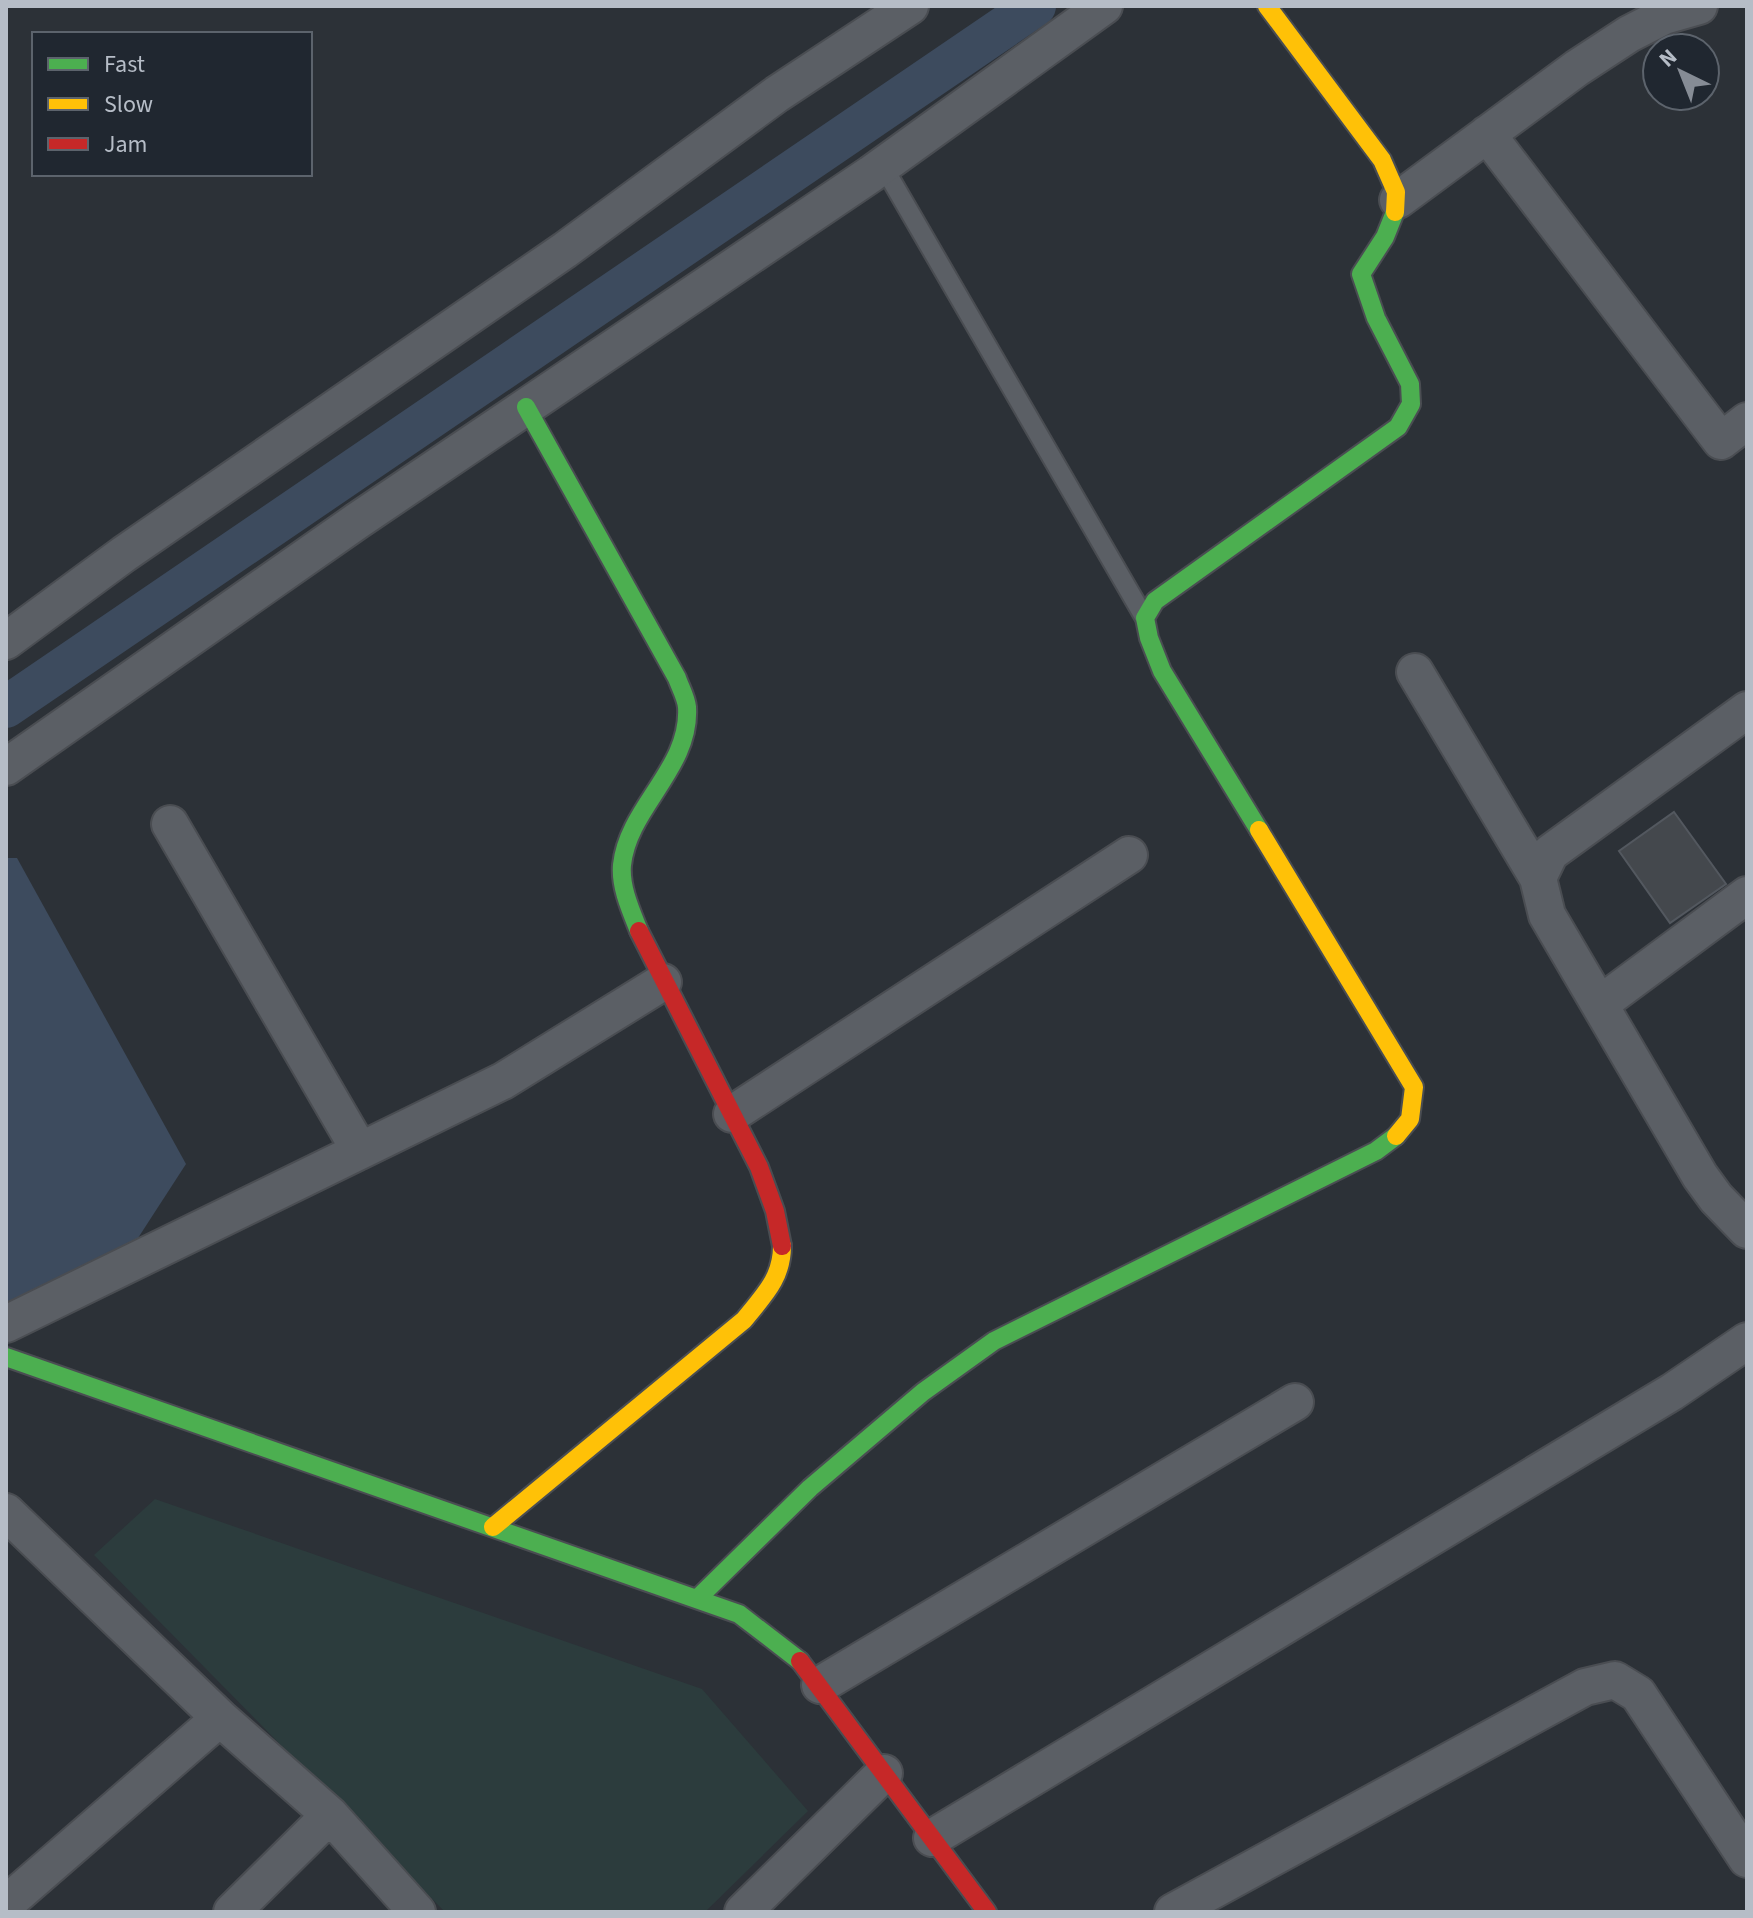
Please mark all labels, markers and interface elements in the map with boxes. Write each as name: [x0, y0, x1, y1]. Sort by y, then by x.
legend: [32, 32, 312, 176]
north arrow: [1641, 32, 1721, 112]
text: N: [1652, 41, 1684, 75]
text: Fast: [104, 47, 145, 82]
text: Slow: [104, 87, 153, 122]
text: Jam: [104, 127, 148, 162]

